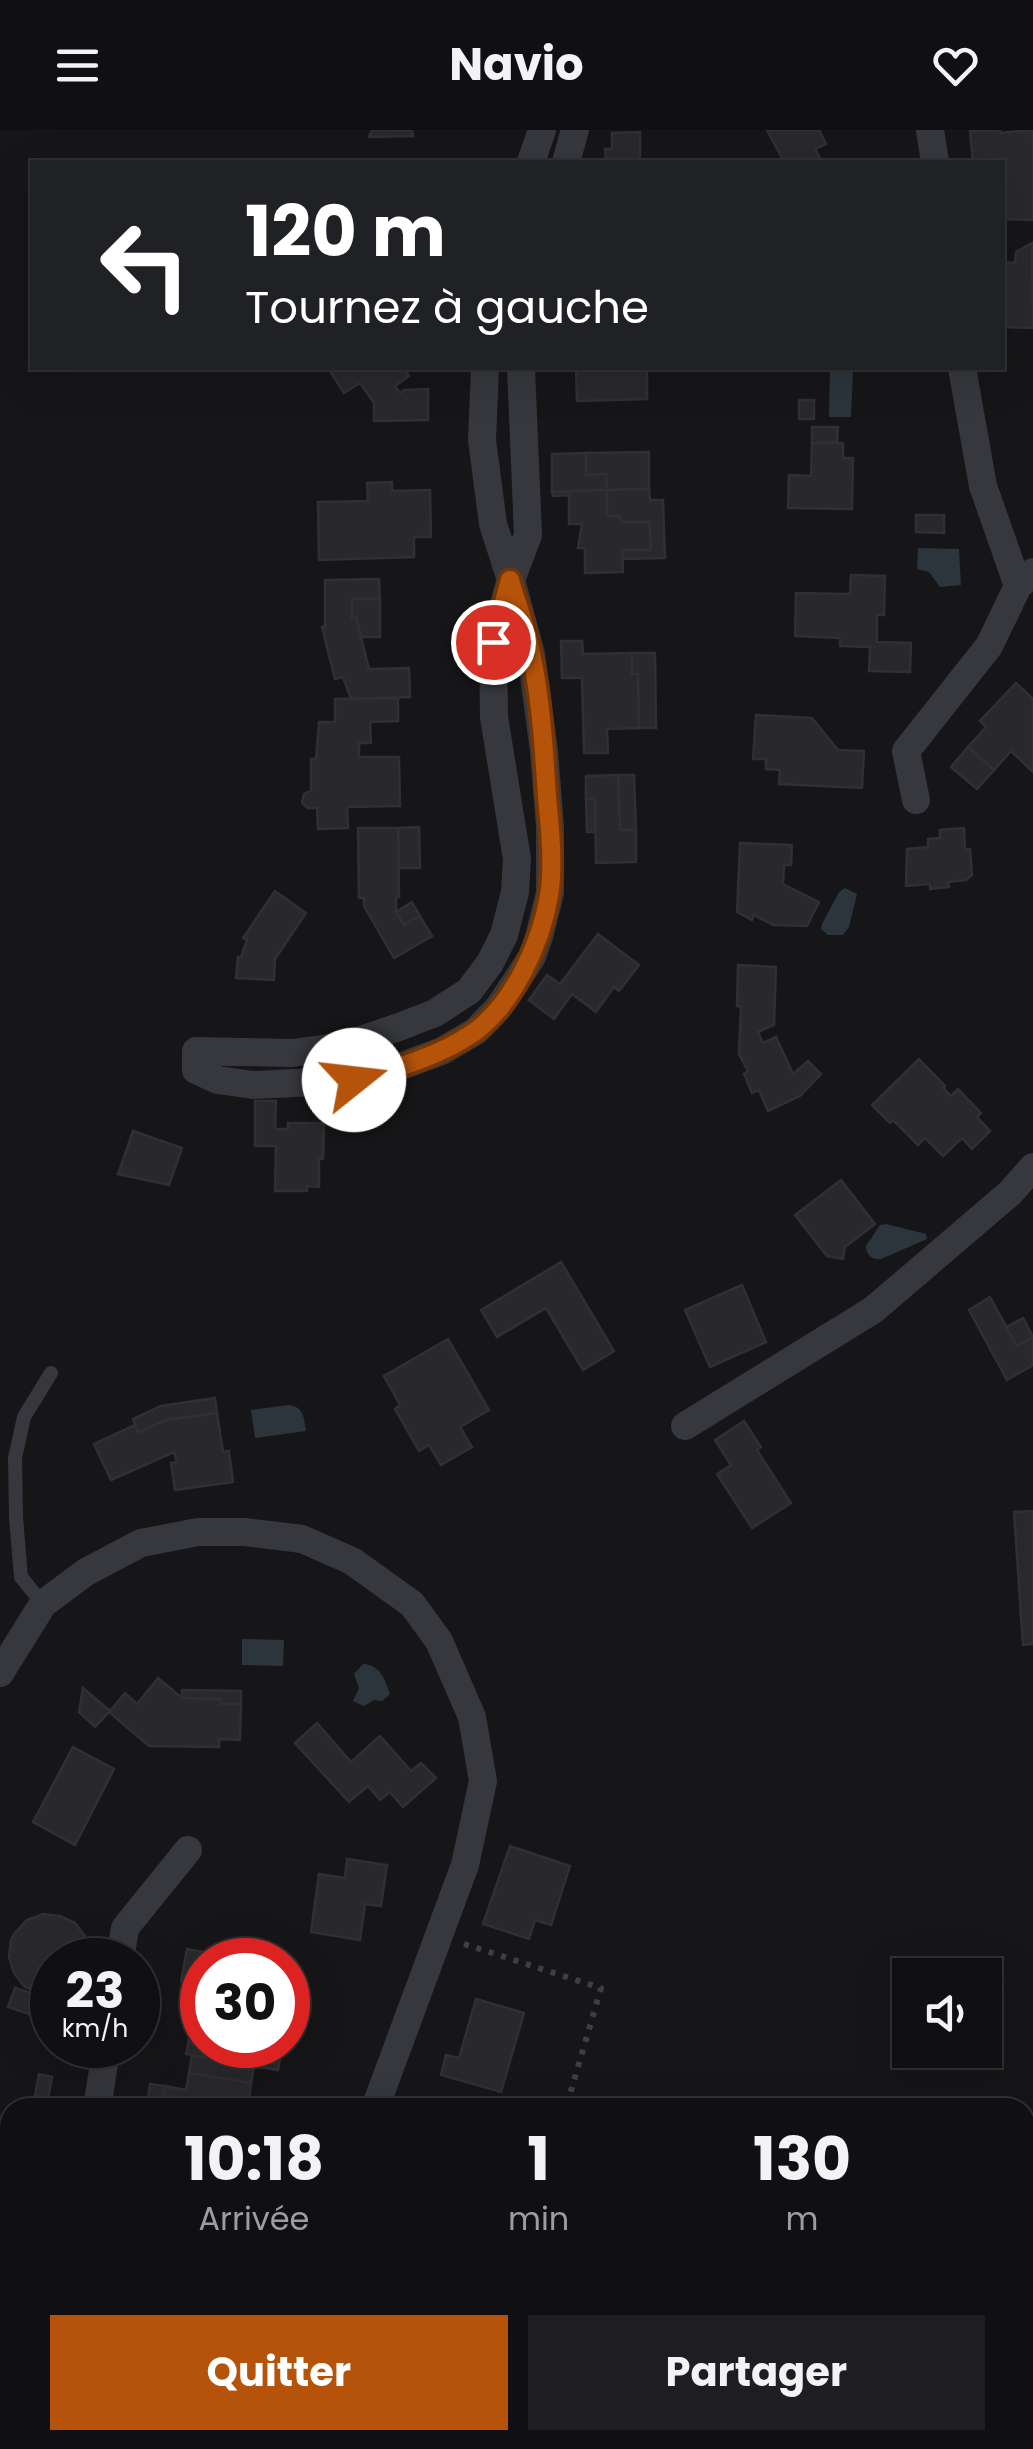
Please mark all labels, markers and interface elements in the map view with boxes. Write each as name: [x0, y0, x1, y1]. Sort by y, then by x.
text: Navio: [449, 33, 584, 96]
icon: menu: [50, 38, 105, 93]
icon: heart: [928, 38, 983, 93]
text: 120 m: [245, 182, 446, 281]
icon: left: [80, 200, 210, 330]
text: Tournez à gauche: [245, 276, 649, 339]
pin: [451, 600, 536, 685]
icon: arrive: [466, 615, 521, 670]
position arrow: [302, 1028, 406, 1132]
speed limit sign: 30: [180, 1938, 310, 2068]
text: 23: [66, 1955, 124, 2026]
map controls: [892, 1958, 1002, 2068]
button: sound: [892, 1958, 1002, 2068]
text: km/h: [62, 2011, 128, 2046]
text: 10:18: [184, 2117, 324, 2201]
text: 1: [527, 2117, 550, 2201]
text: 130: [753, 2117, 851, 2201]
text: Arrivée: [198, 2196, 309, 2241]
text: min: [508, 2196, 569, 2241]
text: m: [786, 2196, 819, 2241]
button: Quitter: [50, 2315, 508, 2430]
button: Partager: [528, 2315, 985, 2430]

